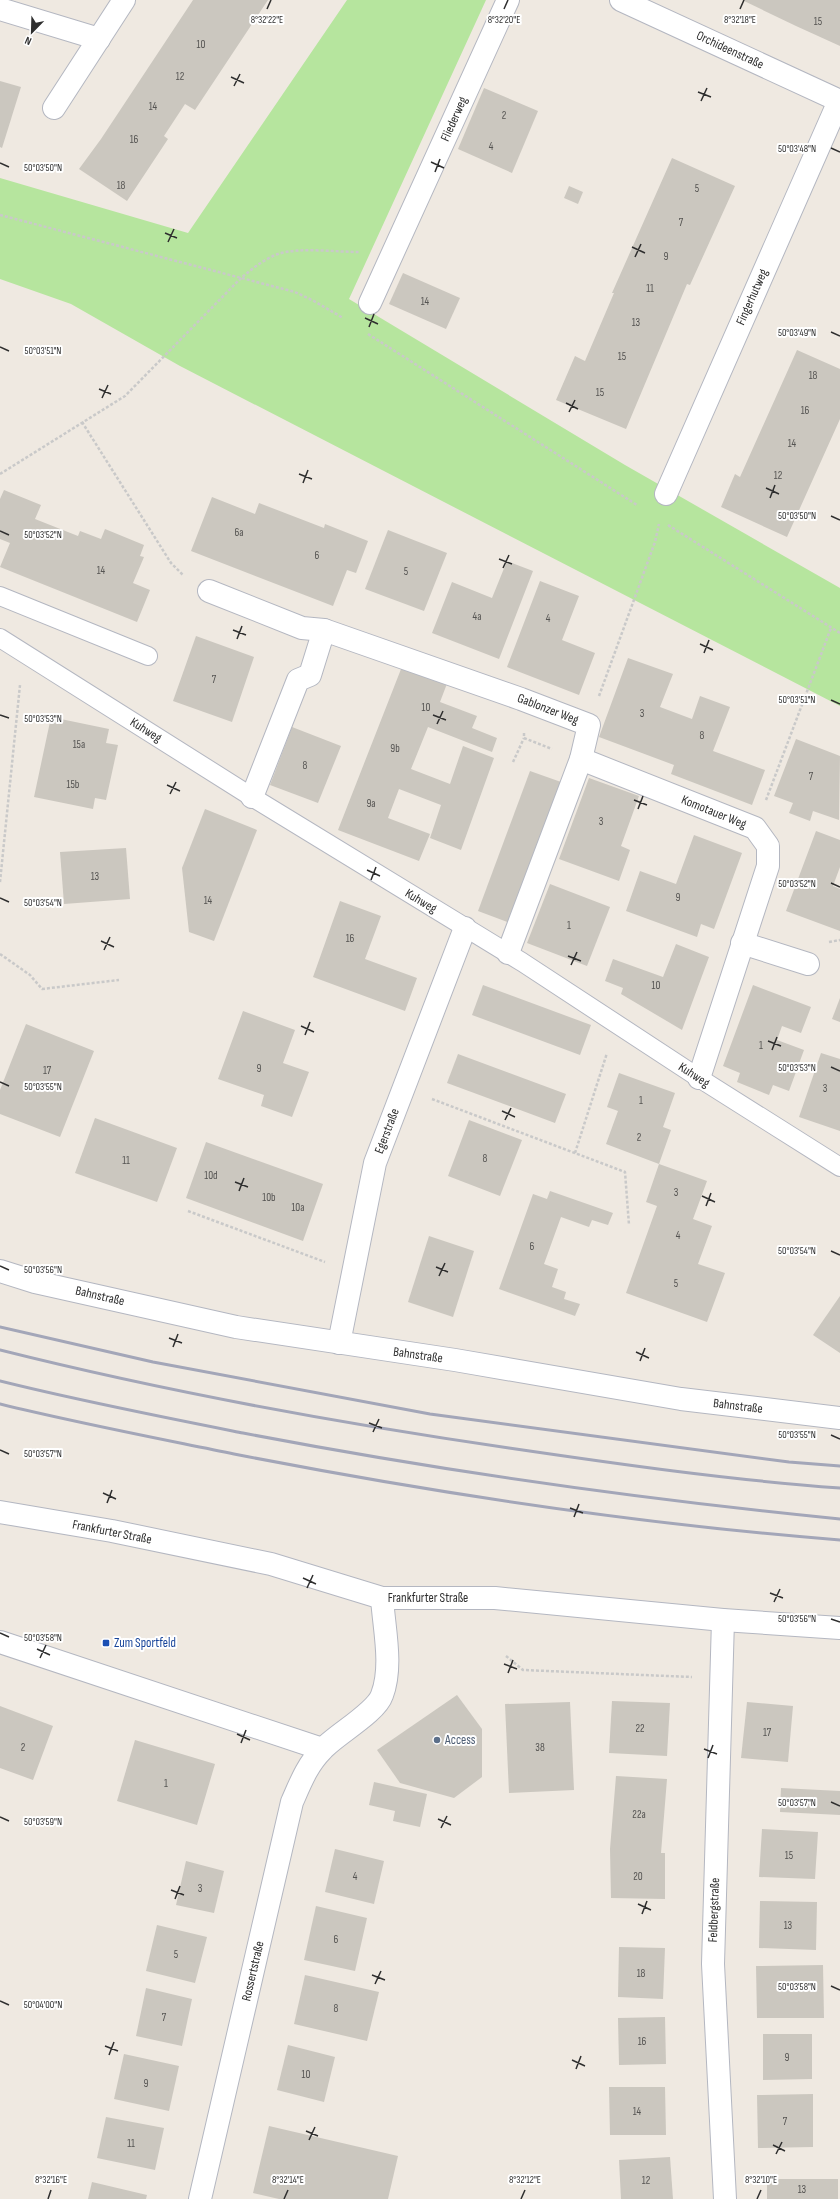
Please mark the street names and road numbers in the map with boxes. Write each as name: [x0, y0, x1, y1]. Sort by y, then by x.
street label: Orchideenstraße: [694, 27, 766, 73]
street label: Fliederweg: [437, 94, 471, 144]
street label: Fingerhutweg: [733, 266, 771, 328]
street label: Gablonzer Weg: [515, 690, 581, 728]
street label: Kuhweg: [127, 714, 165, 746]
street label: Komotauer Weg: [679, 792, 749, 832]
street label: Kuhweg: [402, 885, 440, 917]
street label: Kuhweg: [675, 1059, 713, 1091]
street label: Egerstraße: [371, 1106, 403, 1156]
street label: Bahnstraße: [74, 1283, 126, 1309]
street label: Bahnstraße: [392, 1344, 444, 1366]
street label: Bahnstraße: [712, 1395, 764, 1417]
street label: Frankfurter Straße: [71, 1516, 153, 1548]
street label: Frankfurter Straße: [388, 1590, 468, 1606]
street label: Feldbergstraße: [705, 1877, 723, 1943]
street label: Rossertstraße: [238, 1939, 268, 2003]

